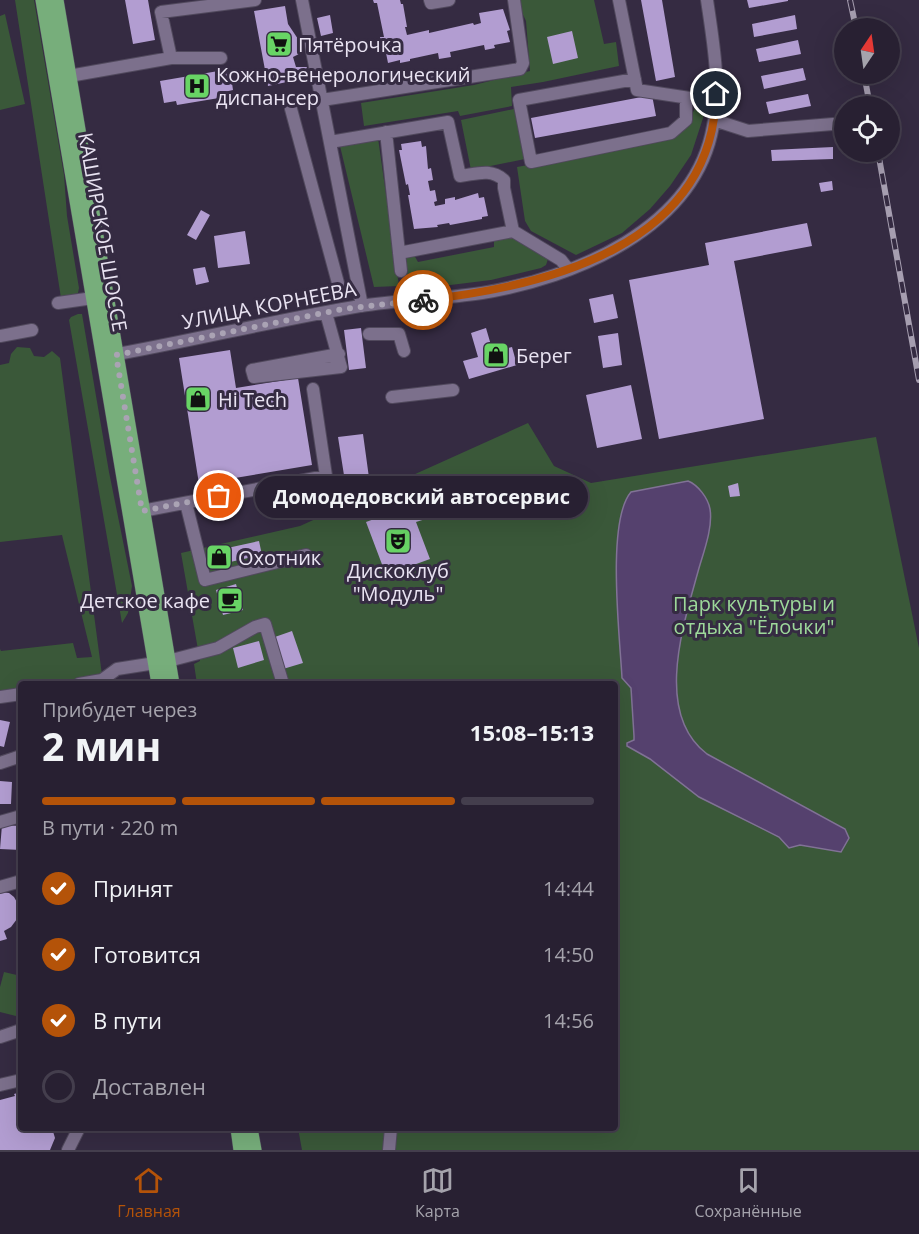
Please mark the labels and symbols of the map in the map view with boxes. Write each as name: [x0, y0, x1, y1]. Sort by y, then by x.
north arrow: [834, 18, 900, 84]
supermarket icon: Пятёрочка: [264, 29, 294, 59]
place label: Пятёрочка: [298, 31, 402, 58]
place label: Кожно-венерологический диспансер: [216, 61, 470, 111]
pin: [690, 68, 741, 119]
hospital icon: Кожно-венерологический диспансер: [182, 71, 212, 101]
street label: КАШИРСКОЕ ШОССЕ: [72, 130, 134, 334]
courier: [393, 270, 453, 330]
street label: УЛИЦА КОРНЕЕВА: [180, 275, 359, 335]
shop icon: Берег: [481, 340, 511, 370]
place label: Берег: [516, 342, 572, 369]
shop icon: Hi Tech: [183, 384, 213, 414]
place label: Hi Tech: [218, 386, 287, 413]
pin: [193, 470, 244, 521]
callout: Домодедовский автосервис: [255, 475, 588, 517]
theatre icon: Дискоклуб "Модуль": [383, 526, 413, 556]
shop icon: Охотник: [204, 542, 234, 572]
place label: Охотник: [238, 544, 322, 571]
place label: Дискоклуб "Модуль": [347, 557, 449, 607]
cafe icon: Детское кафе: [215, 585, 245, 615]
place label: Детское кафе: [80, 587, 210, 614]
park label: Парк культуры и отдыха "Ёлочки": [673, 590, 835, 640]

